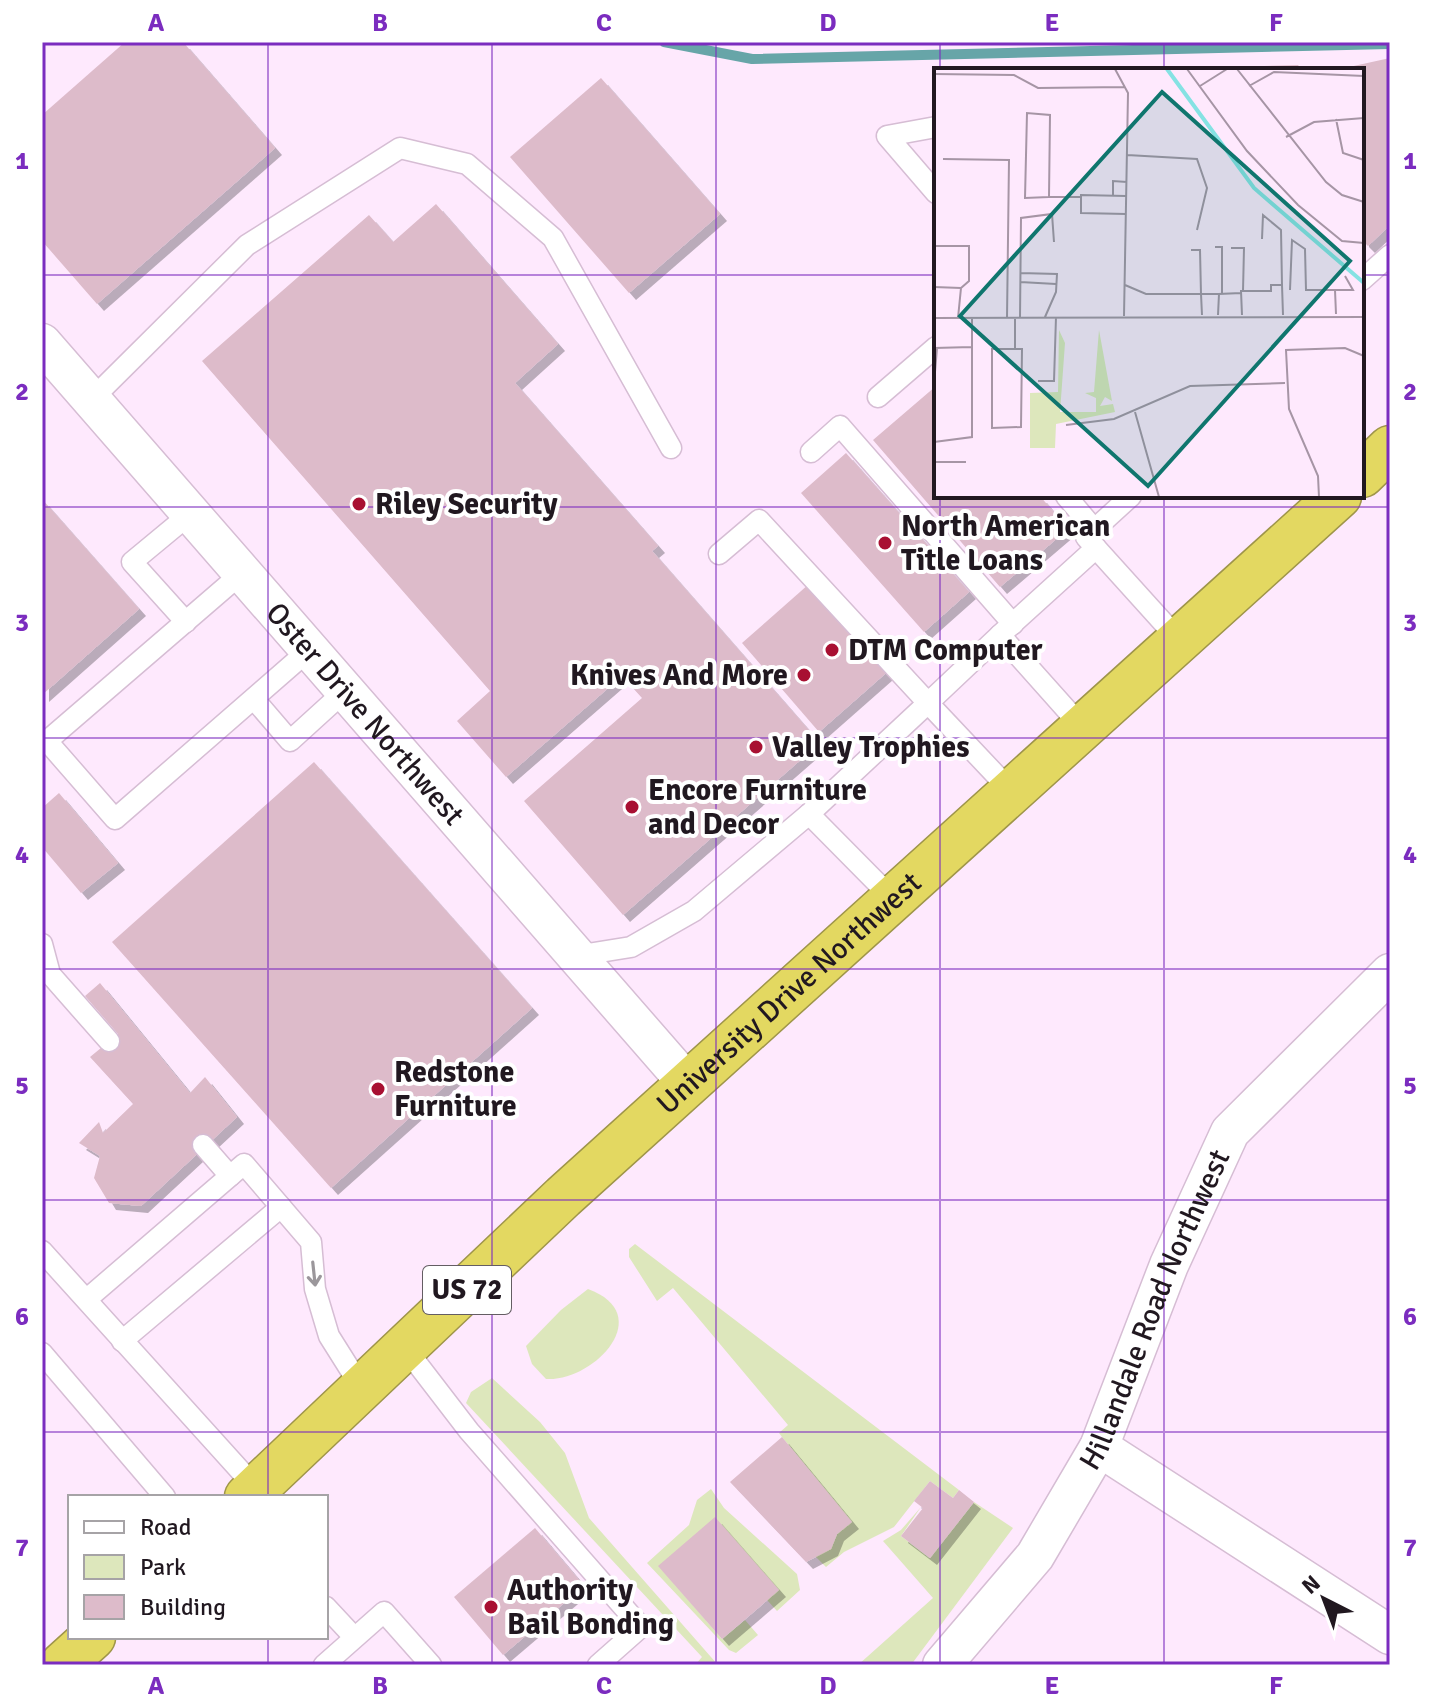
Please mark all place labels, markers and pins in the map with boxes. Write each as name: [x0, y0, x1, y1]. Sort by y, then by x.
place label: Riley Security: [375, 486, 558, 523]
marker: Riley Security: [350, 495, 368, 513]
place label: North American Title Loans: [901, 508, 1110, 579]
marker: North American Title Loans: [876, 534, 894, 552]
place label: DTM Computer: [848, 632, 1043, 669]
marker: DTM Computer: [823, 641, 841, 659]
place label: Knives And More: [570, 657, 788, 694]
marker: Knives And More: [795, 666, 813, 684]
place label: Valley Trophies: [772, 729, 970, 766]
marker: Valley Trophies: [747, 738, 765, 756]
place label: Encore Furniture and Decor: [648, 772, 867, 843]
marker: Encore Furniture and Decor: [623, 798, 641, 816]
place label: Redstone Furniture: [394, 1054, 517, 1125]
marker: Redstone Furniture: [369, 1080, 387, 1098]
place label: Authority Bail Bonding: [507, 1572, 674, 1643]
marker: Authority Bail Bonding: [482, 1598, 500, 1616]

